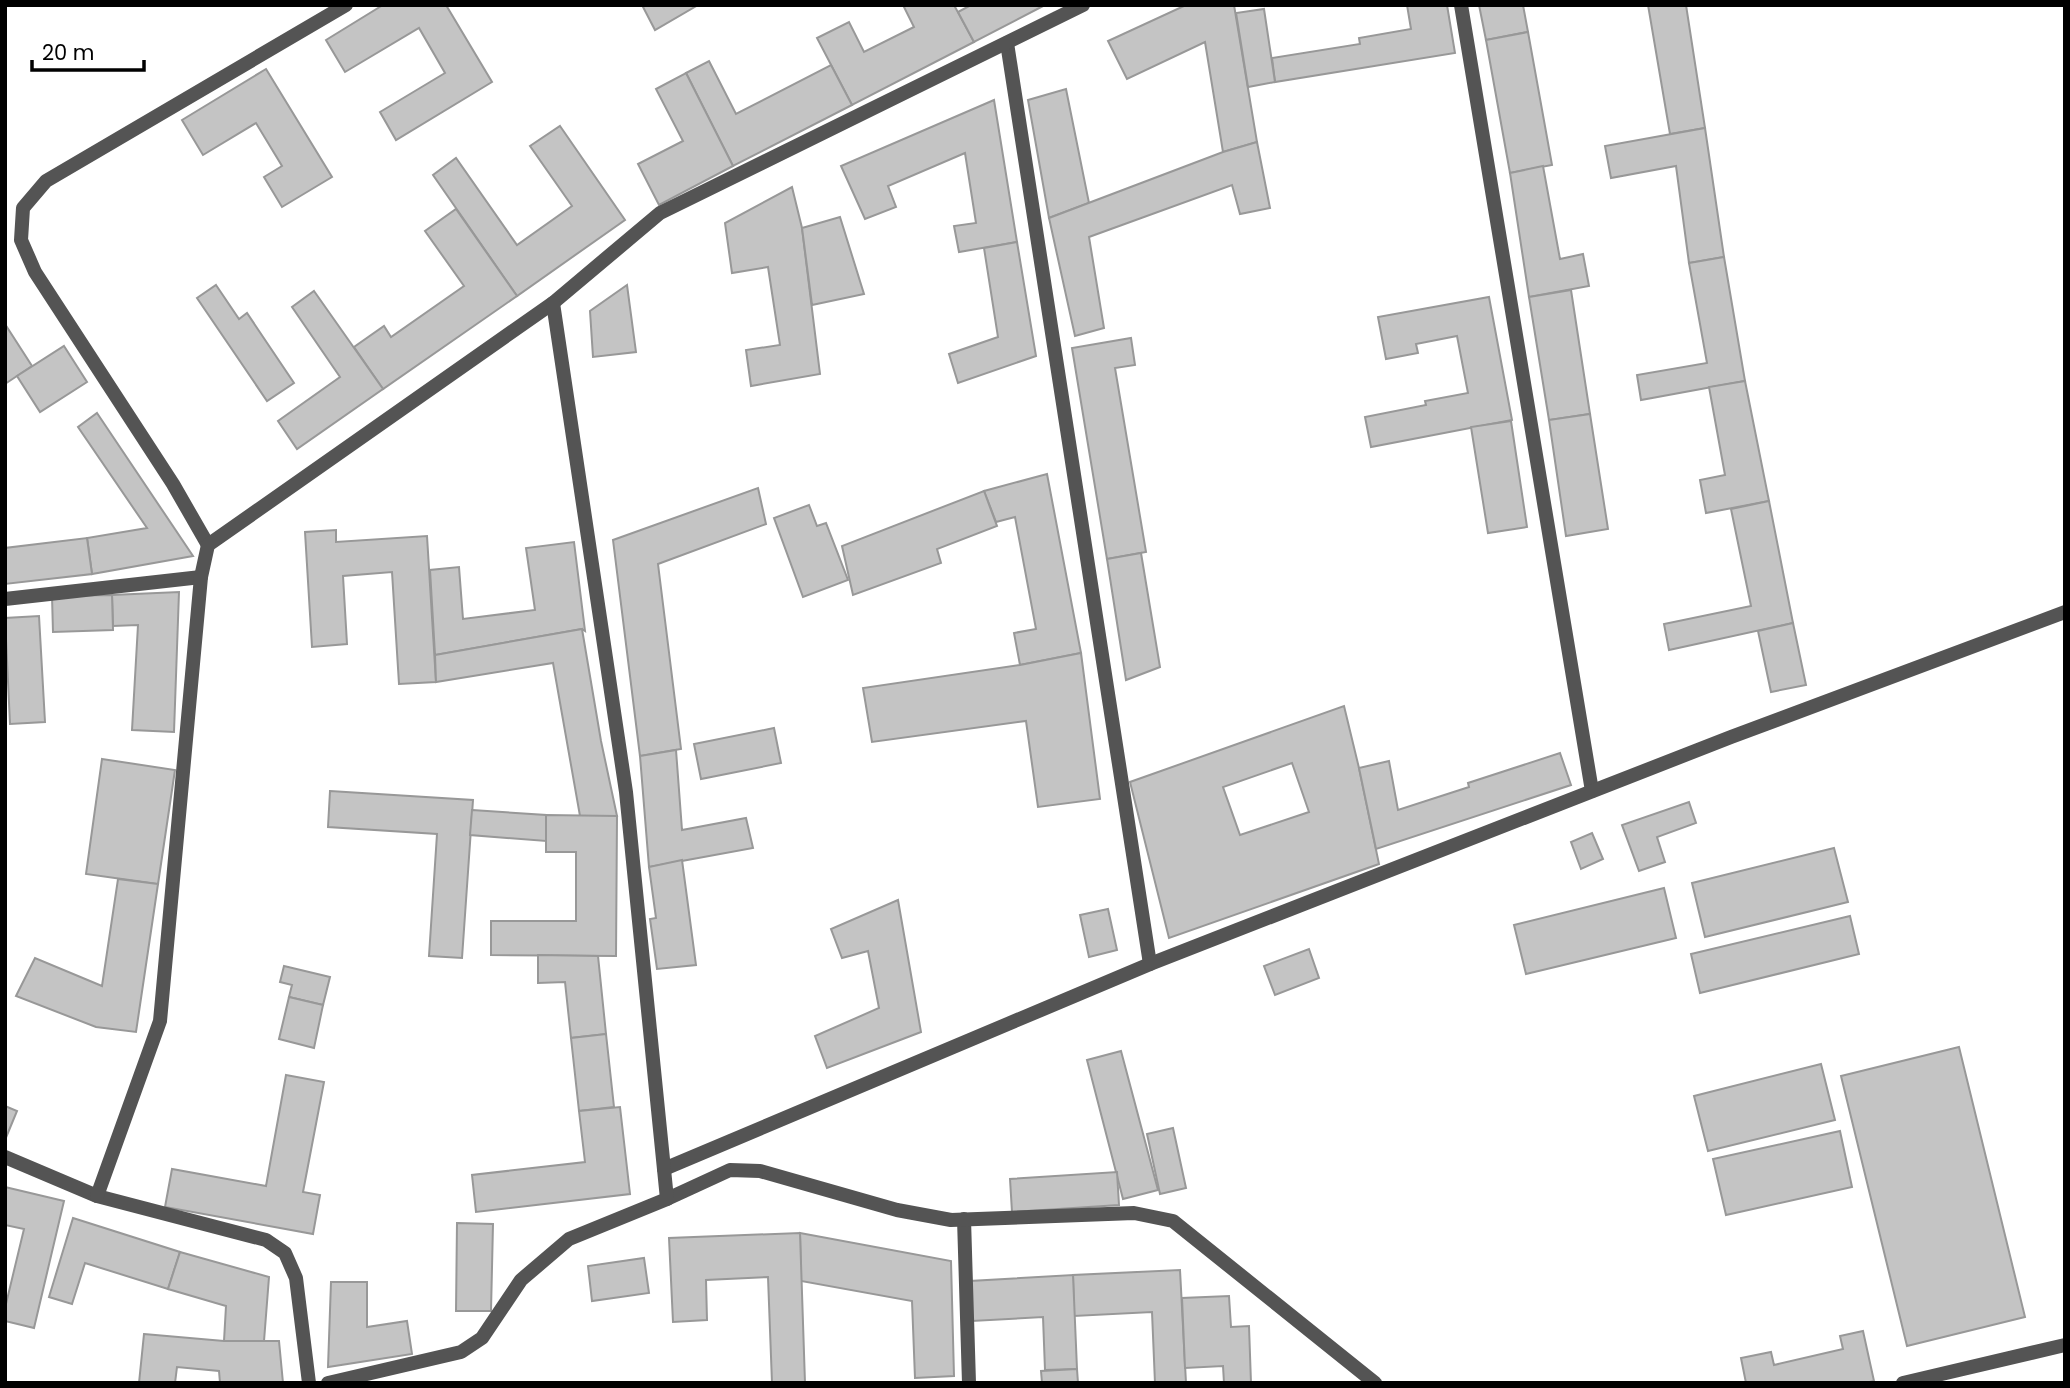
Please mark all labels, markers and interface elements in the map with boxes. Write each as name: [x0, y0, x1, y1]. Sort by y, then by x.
scale bar: [32, 28, 144, 72]
text: 20 m: [42, 38, 95, 67]

